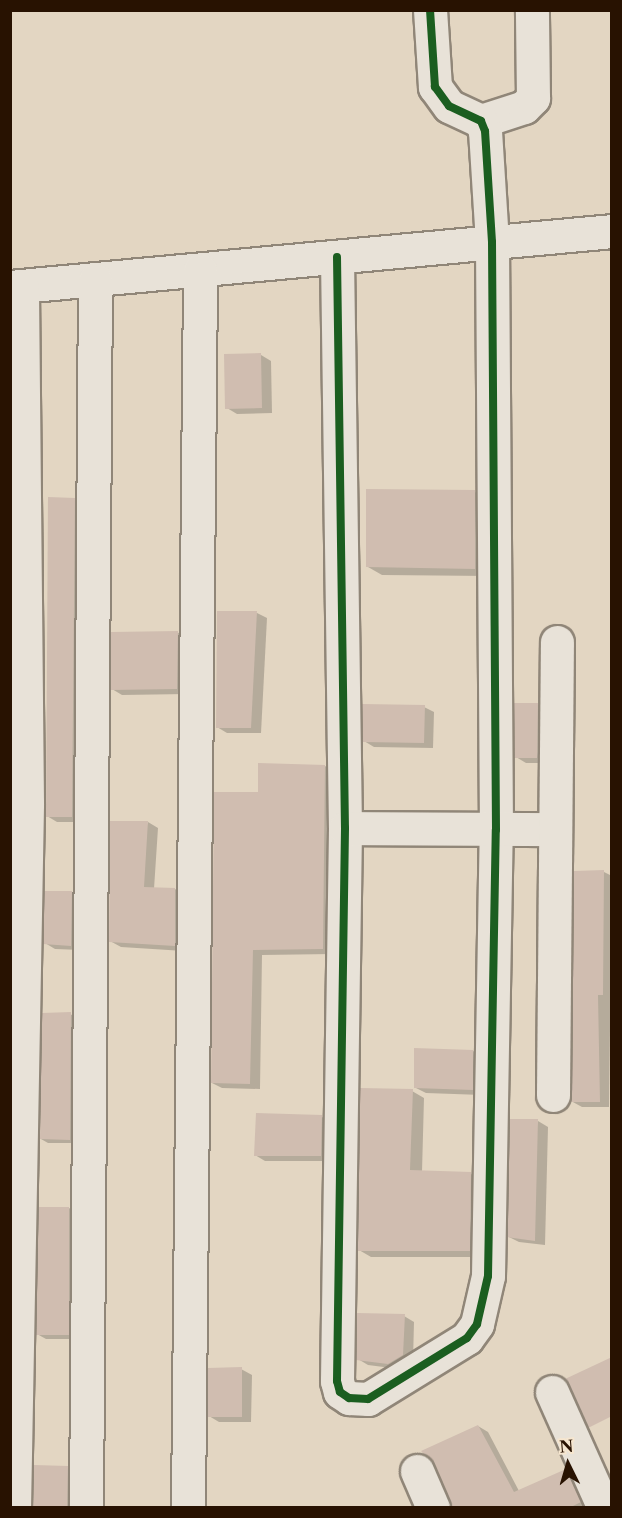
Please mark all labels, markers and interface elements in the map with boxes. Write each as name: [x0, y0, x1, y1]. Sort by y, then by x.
north arrow: [538, 1434, 598, 1494]
text: N: [559, 1436, 574, 1457]

